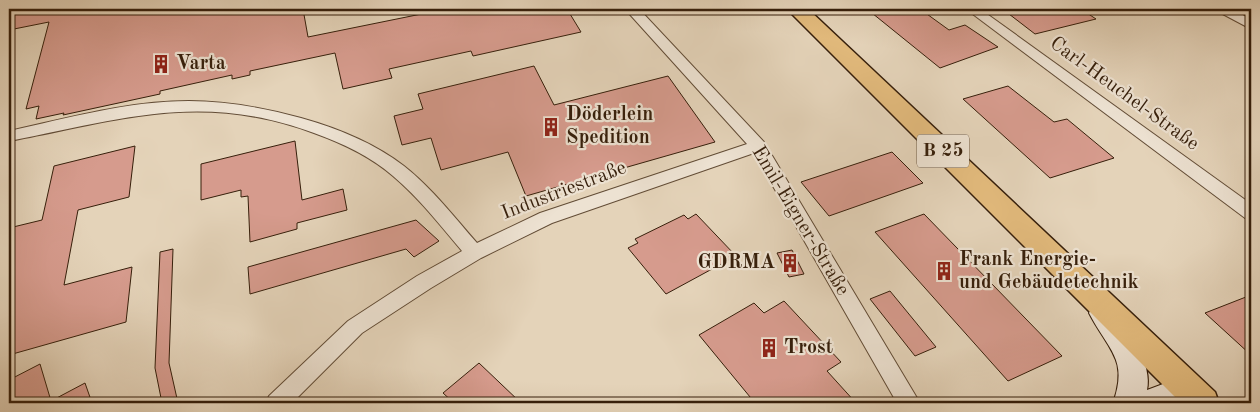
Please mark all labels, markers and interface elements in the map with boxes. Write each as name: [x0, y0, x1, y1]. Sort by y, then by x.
street label: Carl-Heuchel-Straße: [1046, 33, 1202, 155]
building icon: Varta: [150, 53, 172, 75]
place label: Varta: [176, 54, 226, 74]
place label: Döderlein Spedition: [566, 105, 653, 148]
building icon: Döderlein Spedition: [540, 116, 562, 138]
road number: B 25: [917, 134, 969, 168]
street label: Emil-Eigner-Straße: [747, 143, 853, 299]
street label: Industriestraße: [499, 158, 629, 224]
place label: Frank Energie- und Gebäudetechnik: [959, 250, 1139, 293]
building icon: GDRMA: [779, 252, 801, 274]
place label: GDRMA: [697, 253, 775, 273]
building icon: Frank Energie- und Gebäudetechnik: [933, 260, 955, 282]
building icon: Trost: [758, 337, 780, 359]
place label: Trost: [784, 338, 833, 358]

